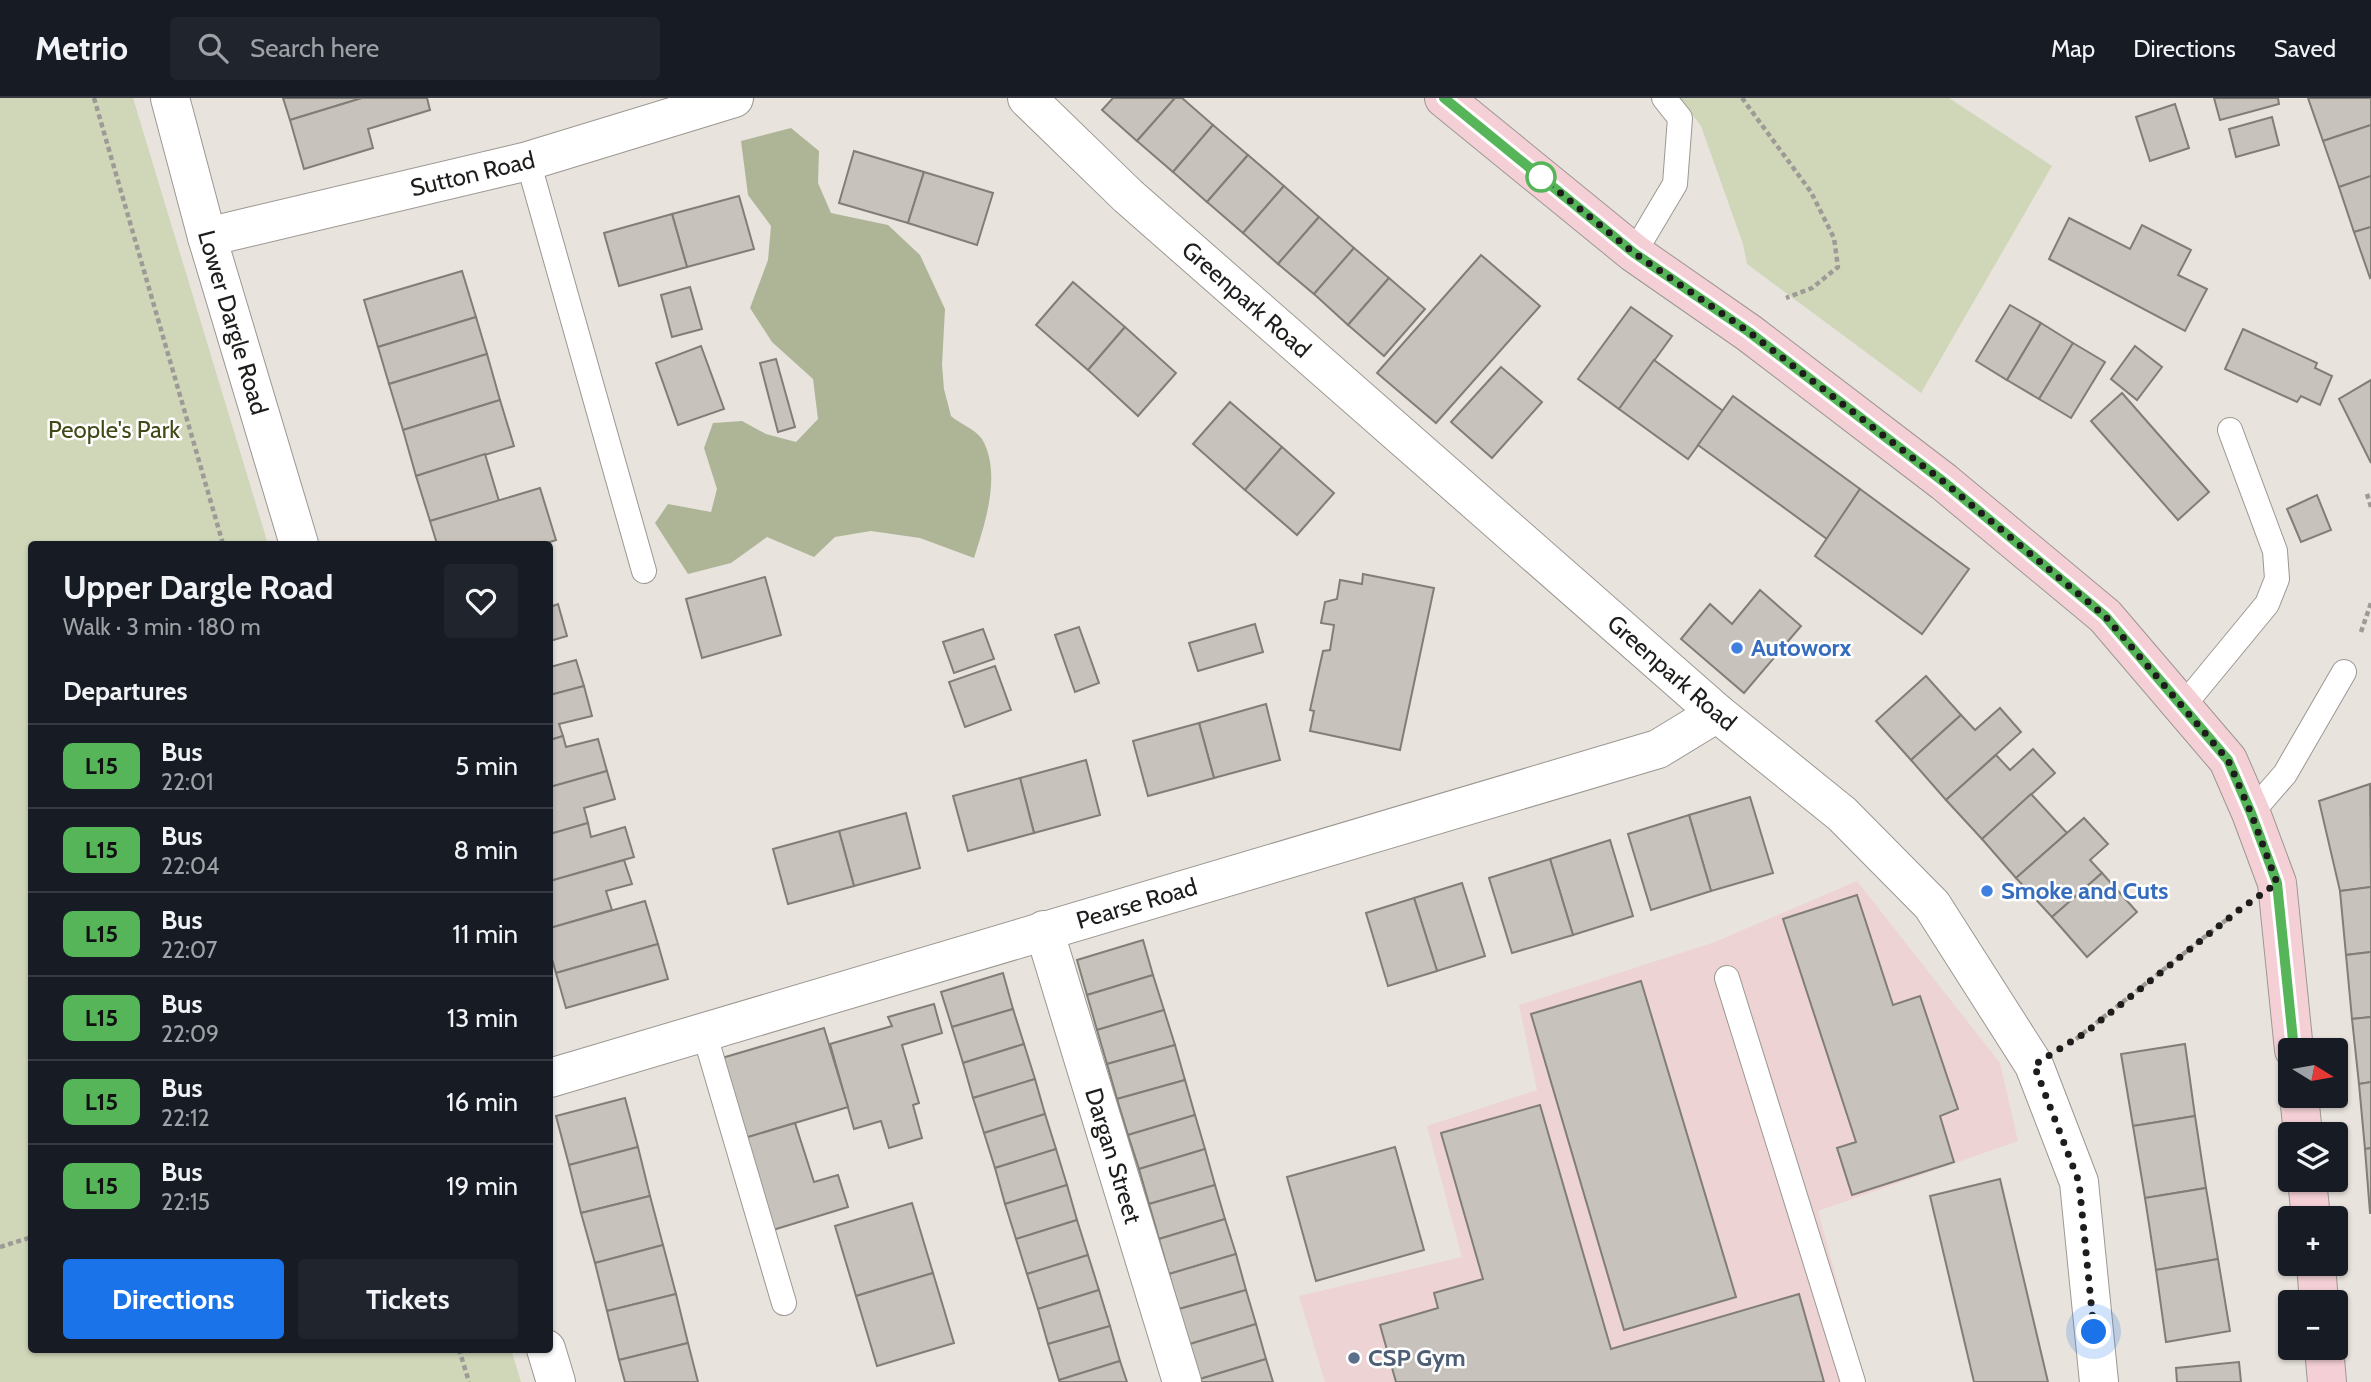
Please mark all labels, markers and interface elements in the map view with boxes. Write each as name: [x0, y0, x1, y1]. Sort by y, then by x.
search box: [170, 17, 660, 80]
text: Metrio: [35, 28, 128, 68]
icon: search: [194, 29, 232, 67]
text: Search here: [250, 32, 379, 64]
text: Map: [2051, 34, 2095, 63]
text: Directions: [2133, 34, 2236, 63]
text: Saved: [2274, 34, 2336, 63]
street label: Sutton Road: [408, 145, 538, 202]
unlabelled marker: [1526, 162, 1556, 192]
street label: Lower Dargle Road: [192, 227, 274, 418]
street label: Greenpark Road: [1176, 235, 1317, 364]
park label: People's Park: [48, 415, 180, 444]
button: heart: [444, 564, 518, 638]
text: Upper Dargle Road: [63, 567, 333, 607]
street label: Greenpark Road: [1601, 608, 1742, 737]
text: Walk · 3 min · 180 m: [63, 613, 261, 641]
place label: Autoworx: [1751, 633, 1852, 662]
marker: Autoworx: [1729, 640, 1745, 656]
text: Departures: [63, 675, 187, 707]
text: Bus: [161, 736, 202, 768]
text: 5 min: [455, 750, 518, 782]
text: L15: [85, 751, 118, 780]
text: 22:01: [161, 768, 213, 796]
text: Bus: [161, 820, 202, 852]
text: 8 min: [454, 834, 518, 866]
text: L15: [85, 835, 118, 864]
text: 22:04: [161, 852, 219, 880]
street label: Pearse Road: [1073, 872, 1200, 935]
place label: Smoke and Cuts: [2001, 876, 2169, 905]
marker: Smoke and Cuts: [1979, 883, 1995, 899]
text: Bus: [161, 904, 202, 936]
text: 11 min: [452, 918, 518, 950]
text: L15: [85, 919, 118, 948]
text: 22:07: [161, 936, 217, 964]
text: Bus: [161, 988, 202, 1020]
text: 13 min: [447, 1002, 518, 1034]
text: L15: [85, 1003, 118, 1032]
text: 22:09: [161, 1020, 219, 1048]
north arrow: [2278, 1038, 2348, 1108]
map controls: [2278, 1038, 2348, 1360]
text: Bus: [161, 1072, 202, 1104]
street label: Dargan Street: [1079, 1084, 1148, 1227]
text: 16 min: [446, 1086, 518, 1118]
text: L15: [85, 1087, 118, 1116]
text: 22:12: [161, 1104, 209, 1132]
button: layers: [2278, 1122, 2348, 1192]
text: Bus: [161, 1156, 202, 1188]
text: 19 min: [446, 1170, 518, 1202]
text: L15: [85, 1171, 118, 1200]
text: 22:15: [161, 1188, 210, 1216]
button: +: [2278, 1206, 2348, 1276]
button: Directions: [63, 1259, 284, 1339]
button: Tickets: [298, 1259, 518, 1339]
button: −: [2278, 1290, 2348, 1360]
your location: [2076, 1314, 2111, 1349]
place label: CSP Gym: [1368, 1343, 1466, 1372]
marker: CSP Gym: [1346, 1350, 1362, 1366]

